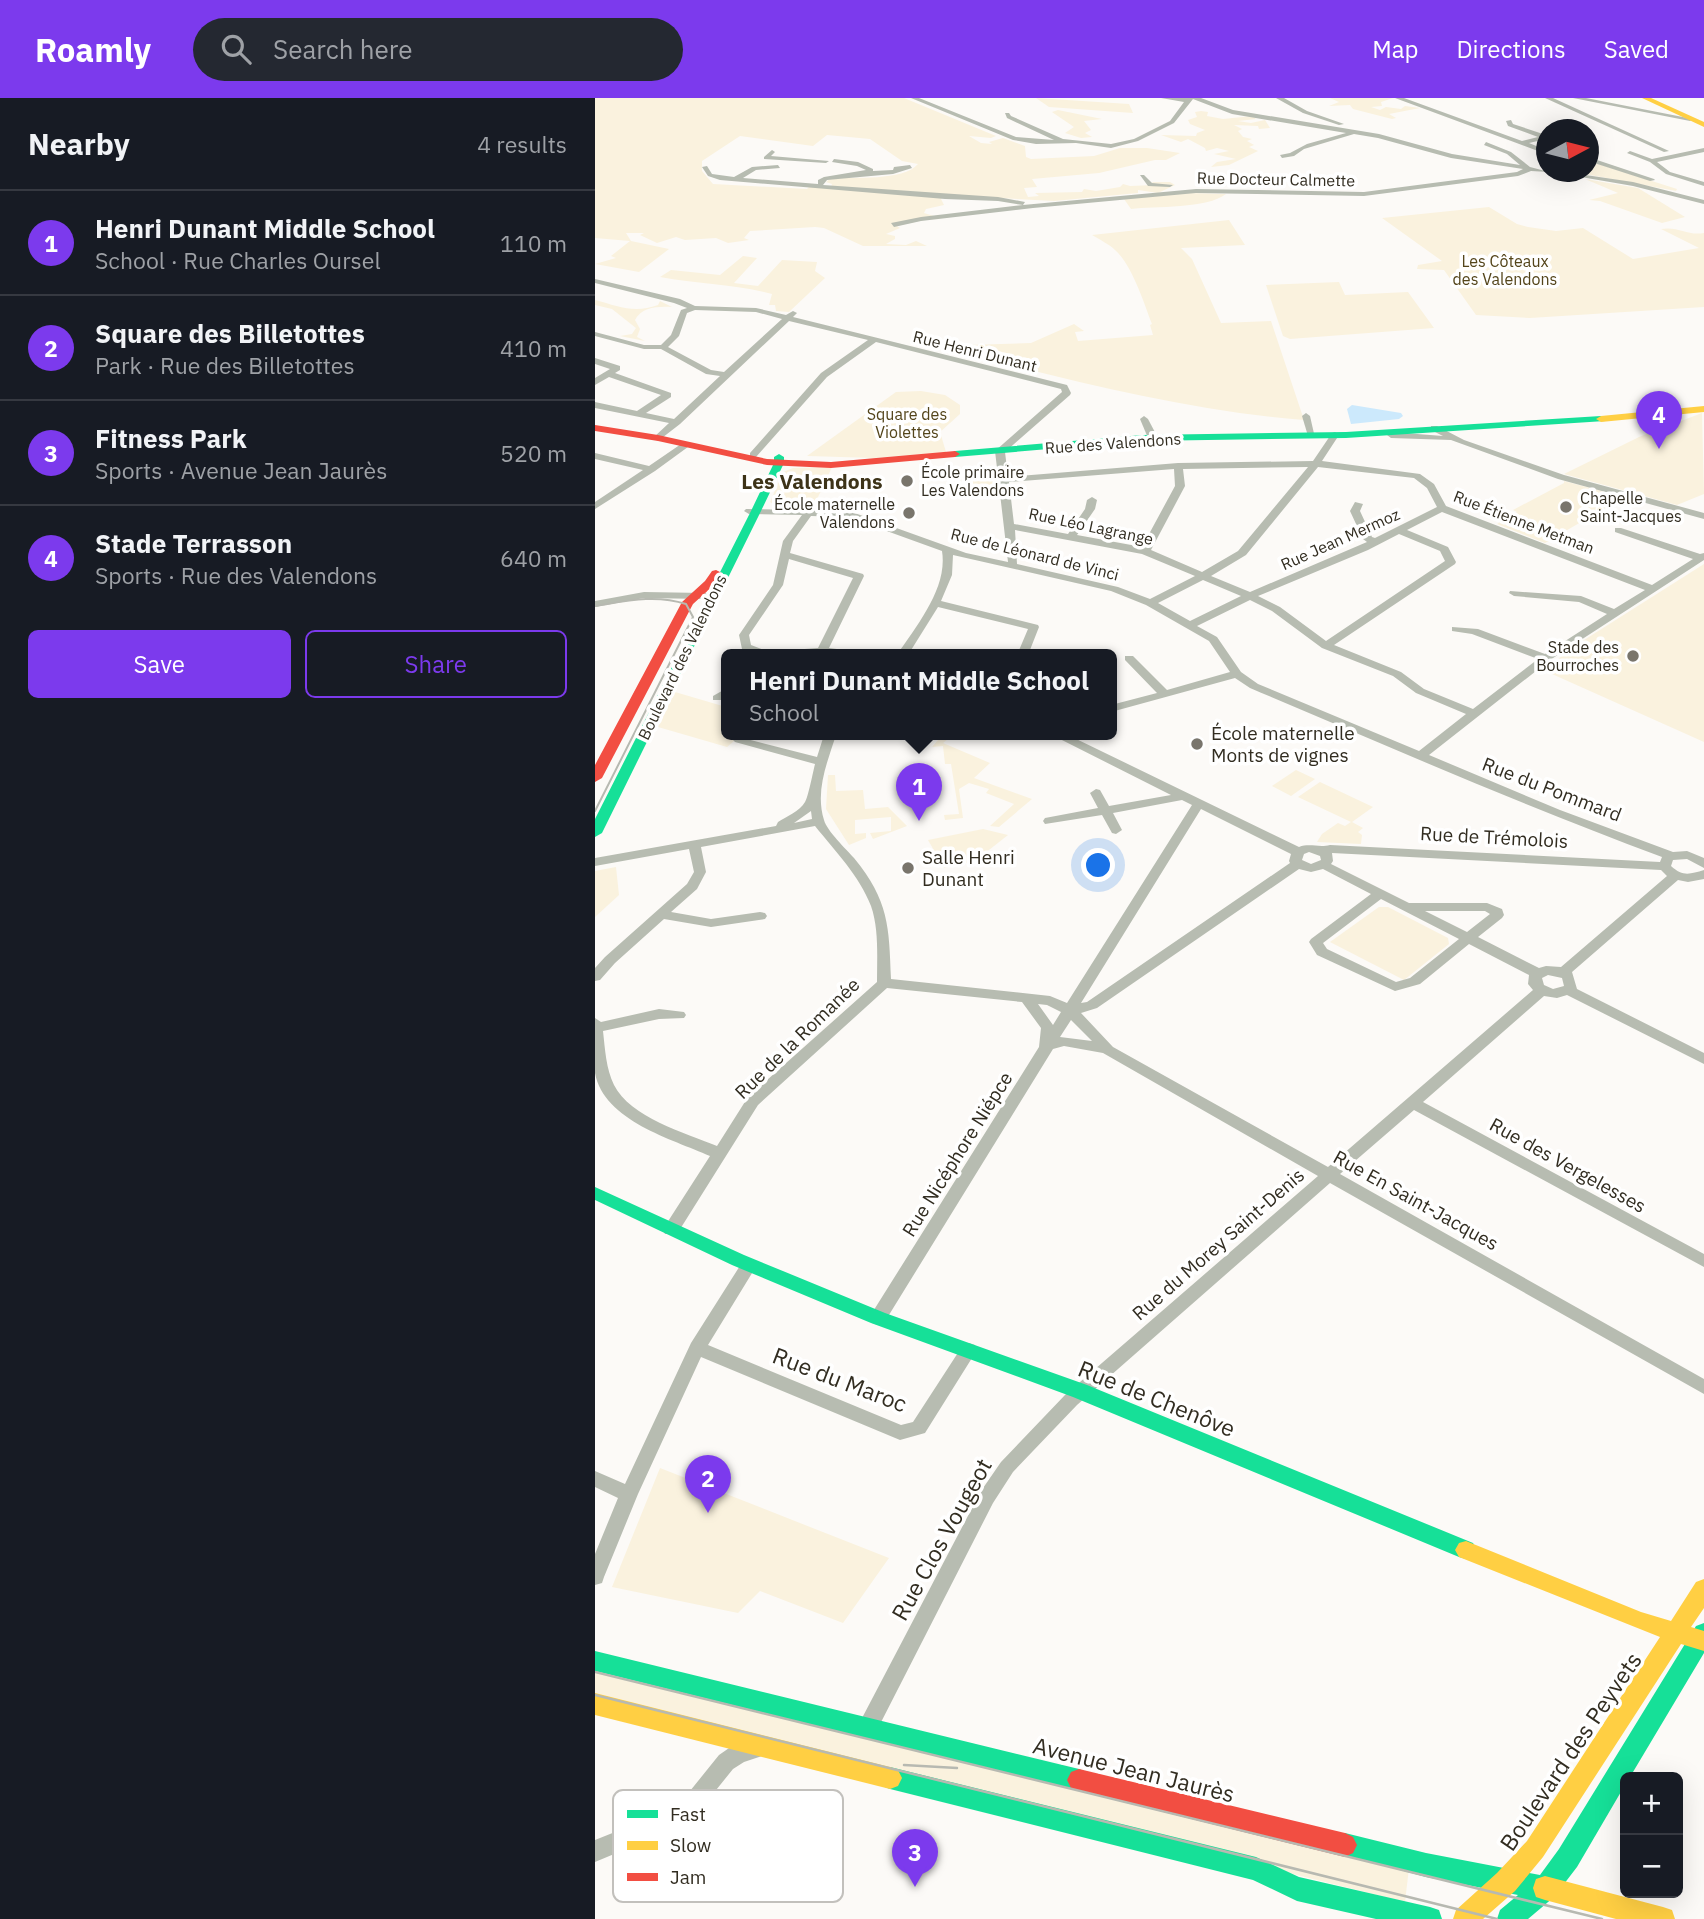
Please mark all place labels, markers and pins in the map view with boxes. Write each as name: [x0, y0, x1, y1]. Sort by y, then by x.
pin: 4: [1636, 391, 1682, 449]
place label: École primaire Les Valendons: [921, 461, 1024, 500]
marker: École primaire Les Valendons: [899, 473, 915, 489]
place label: Chapelle Saint-Jacques: [1580, 488, 1682, 526]
place label: École maternelle Valendons: [774, 493, 895, 532]
marker: Chapelle Saint-Jacques: [1558, 499, 1574, 515]
marker: École maternelle Valendons: [901, 505, 917, 521]
place label: Stade des Bourroches: [1536, 637, 1619, 675]
marker: Stade des Bourroches: [1625, 648, 1641, 664]
place label: École maternelle Monts de vignes: [1211, 721, 1355, 767]
marker: École maternelle Monts de vignes: [1189, 736, 1205, 752]
pin: 1: [896, 763, 942, 821]
place label: Salle Henri Dunant: [922, 845, 1015, 891]
marker: Salle Henri Dunant: [900, 860, 916, 876]
pin: 2: [685, 1455, 731, 1513]
pin: 3: [892, 1829, 938, 1887]

